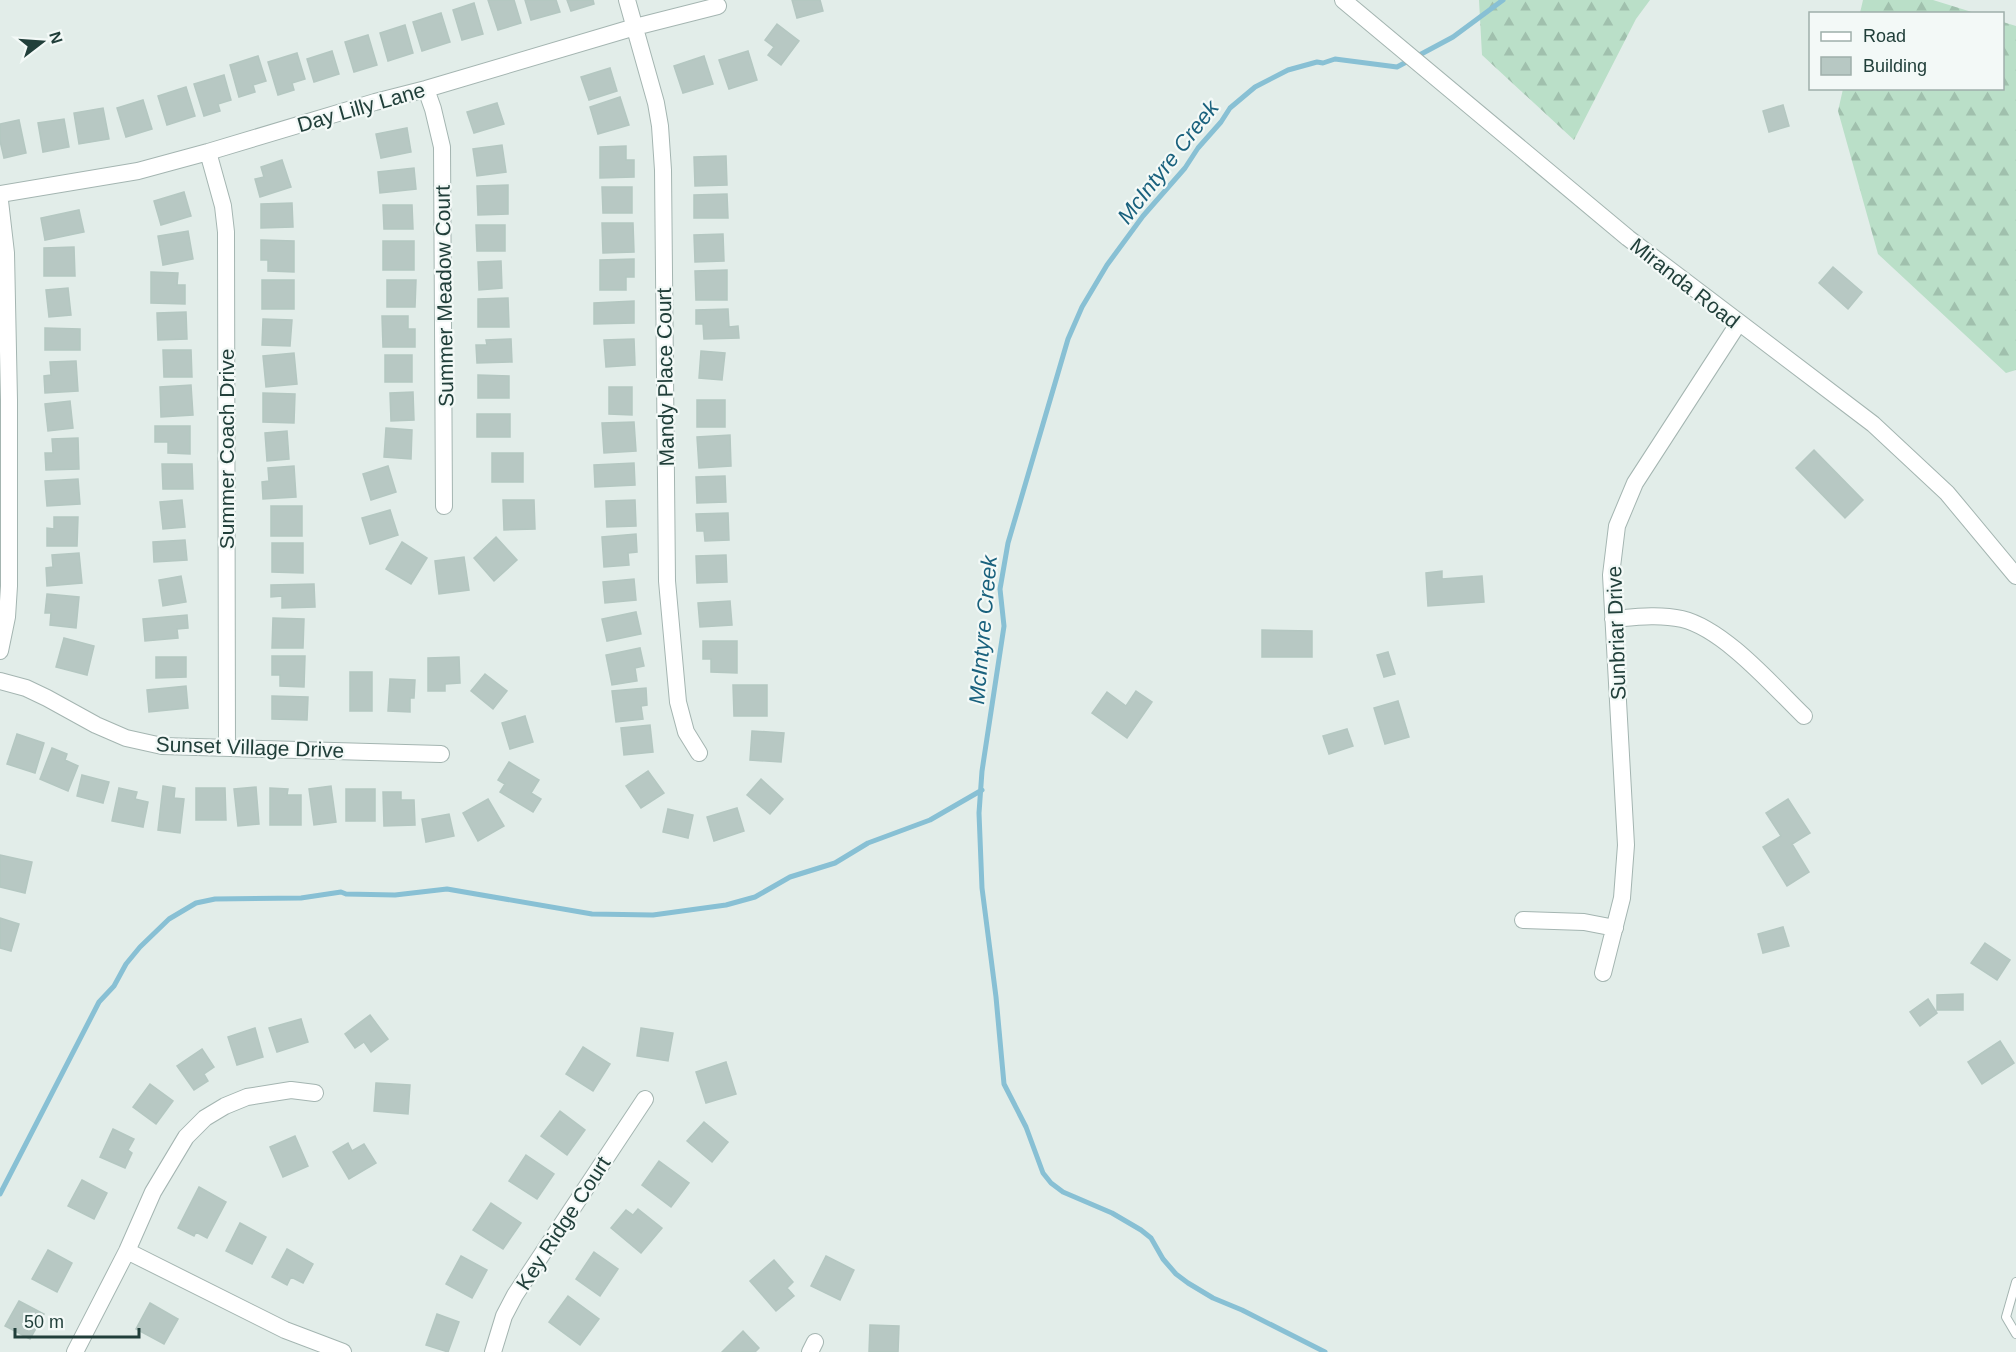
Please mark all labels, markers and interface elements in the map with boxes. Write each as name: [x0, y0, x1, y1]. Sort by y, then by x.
north arrow: [12, 12, 72, 72]
legend: [1809, 12, 2004, 90]
text: Road: [1863, 26, 1906, 46]
text: N: [46, 30, 66, 46]
text: Building: [1863, 56, 1927, 76]
street label: Day Lilly Lane: [294, 78, 428, 136]
water label: McIntyre Creek: [1112, 95, 1224, 228]
street label: Summer Meadow Court: [431, 185, 457, 407]
street label: Miranda Road: [1626, 233, 1744, 333]
street label: Mandy Place Court: [652, 287, 678, 466]
street label: Summer Coach Drive: [215, 349, 238, 549]
water label: McIntyre Creek: [964, 554, 1002, 705]
street label: Sunbriar Drive: [1602, 566, 1630, 700]
street label: Sunset Village Drive: [155, 732, 345, 762]
street label: Key Ridge Court: [511, 1152, 615, 1294]
scale bar: [15, 1301, 140, 1339]
text: 50 m: [24, 1312, 64, 1332]

